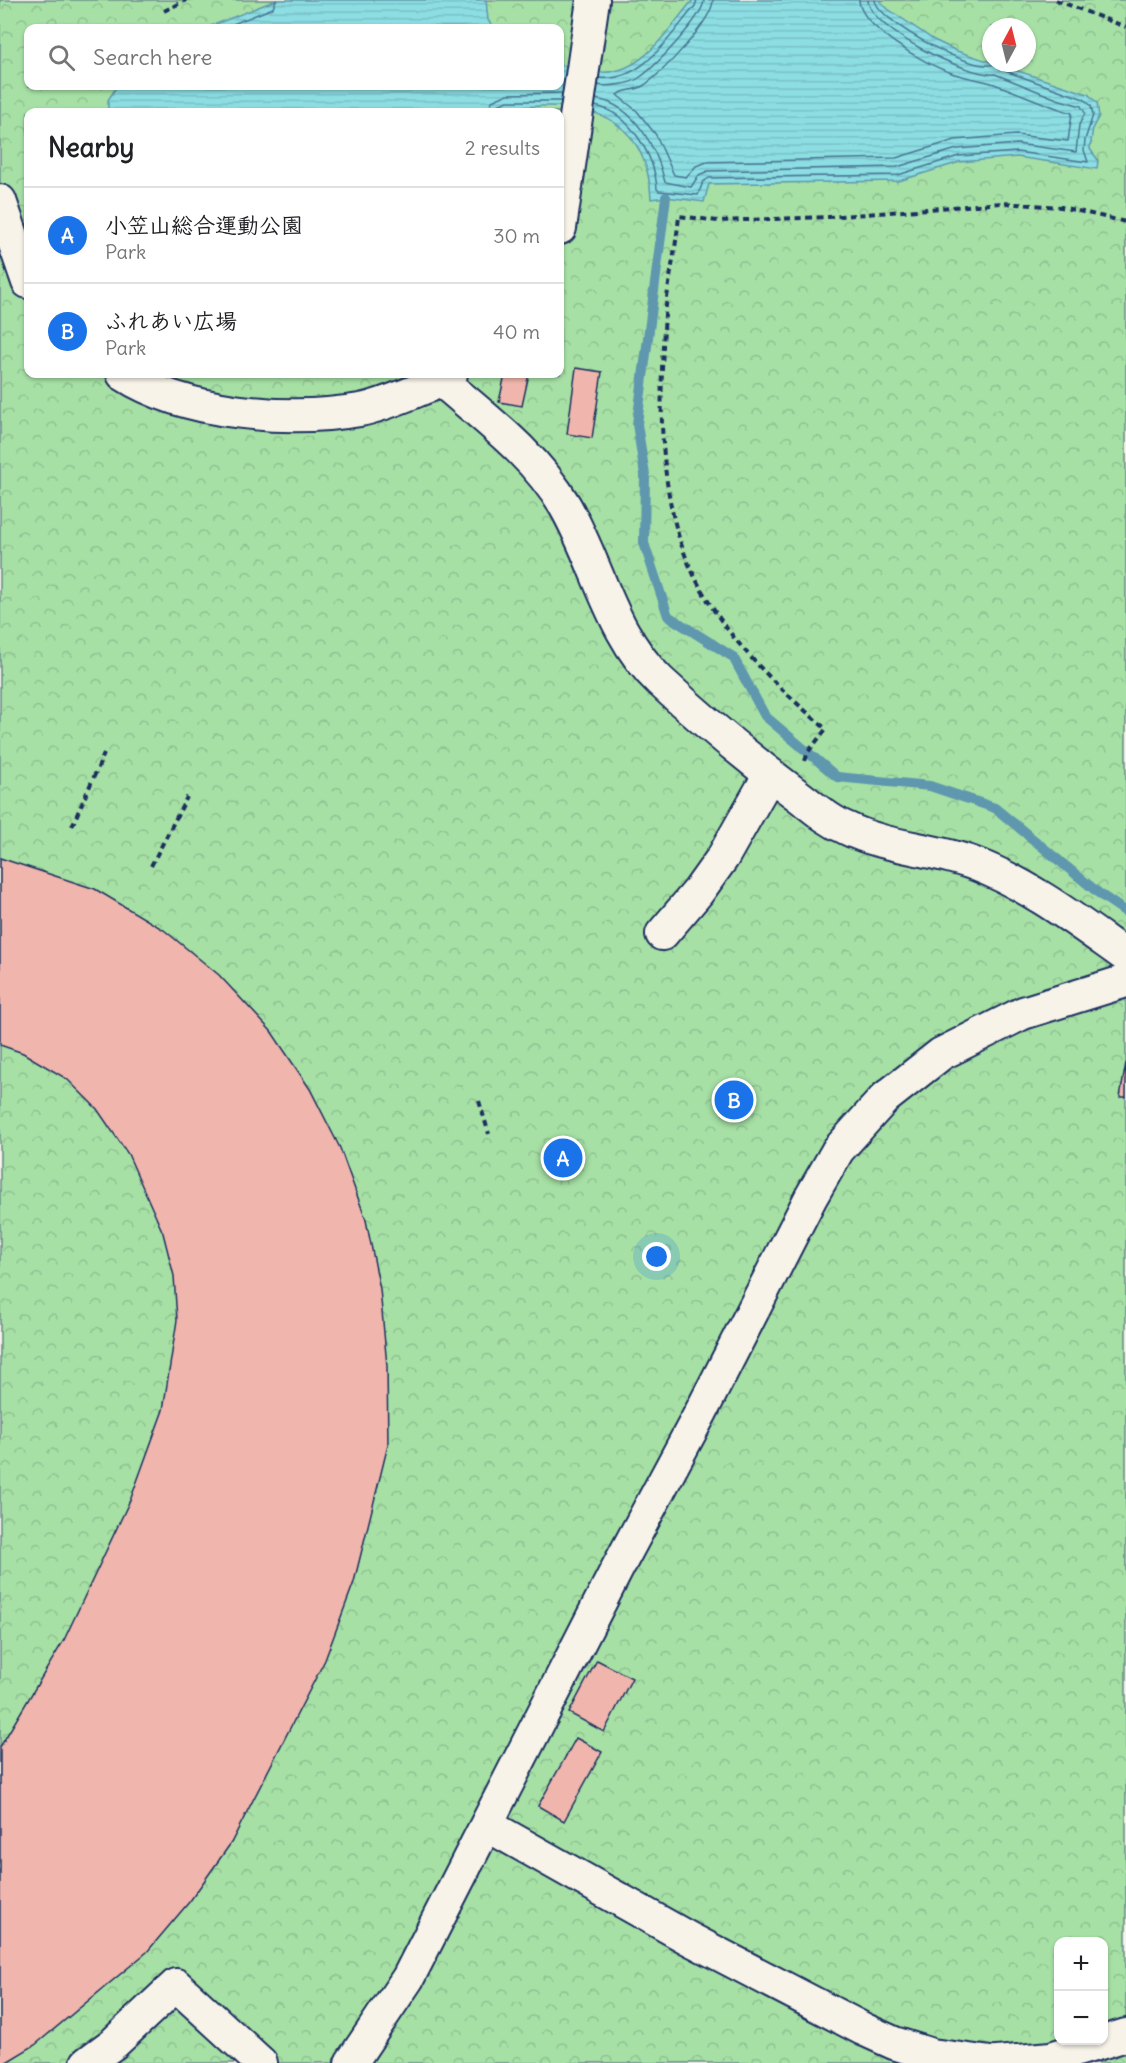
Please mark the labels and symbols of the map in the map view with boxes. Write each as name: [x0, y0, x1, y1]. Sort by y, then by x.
north arrow: [982, 18, 1036, 72]
pin: B: [714, 1078, 754, 1122]
pin: A: [544, 1136, 582, 1180]
your location: [642, 1242, 671, 1271]

